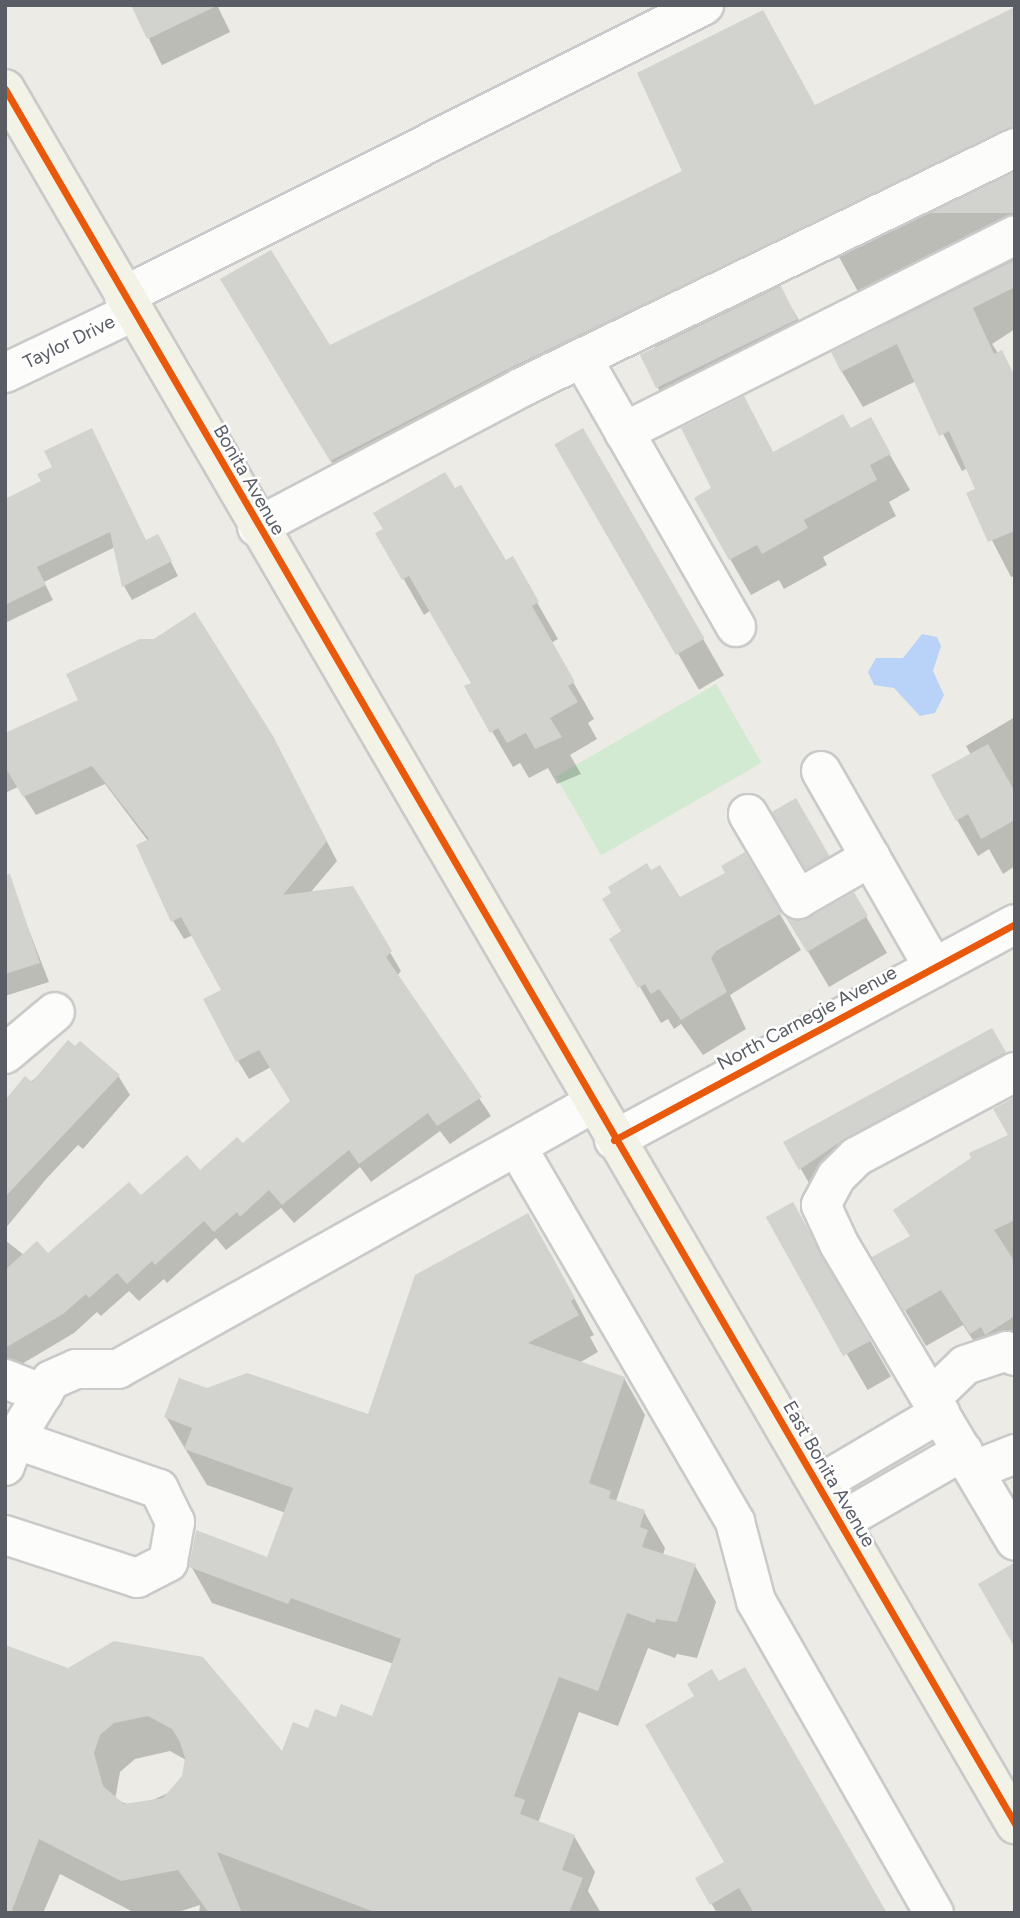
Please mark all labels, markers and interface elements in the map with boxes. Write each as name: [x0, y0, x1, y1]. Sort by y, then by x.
street label: Taylor Drive: [19, 310, 119, 374]
street label: Bonita Avenue: [208, 421, 290, 539]
street label: North Carnegie Avenue: [713, 961, 901, 1075]
street label: East Bonita Avenue: [778, 1397, 880, 1551]

